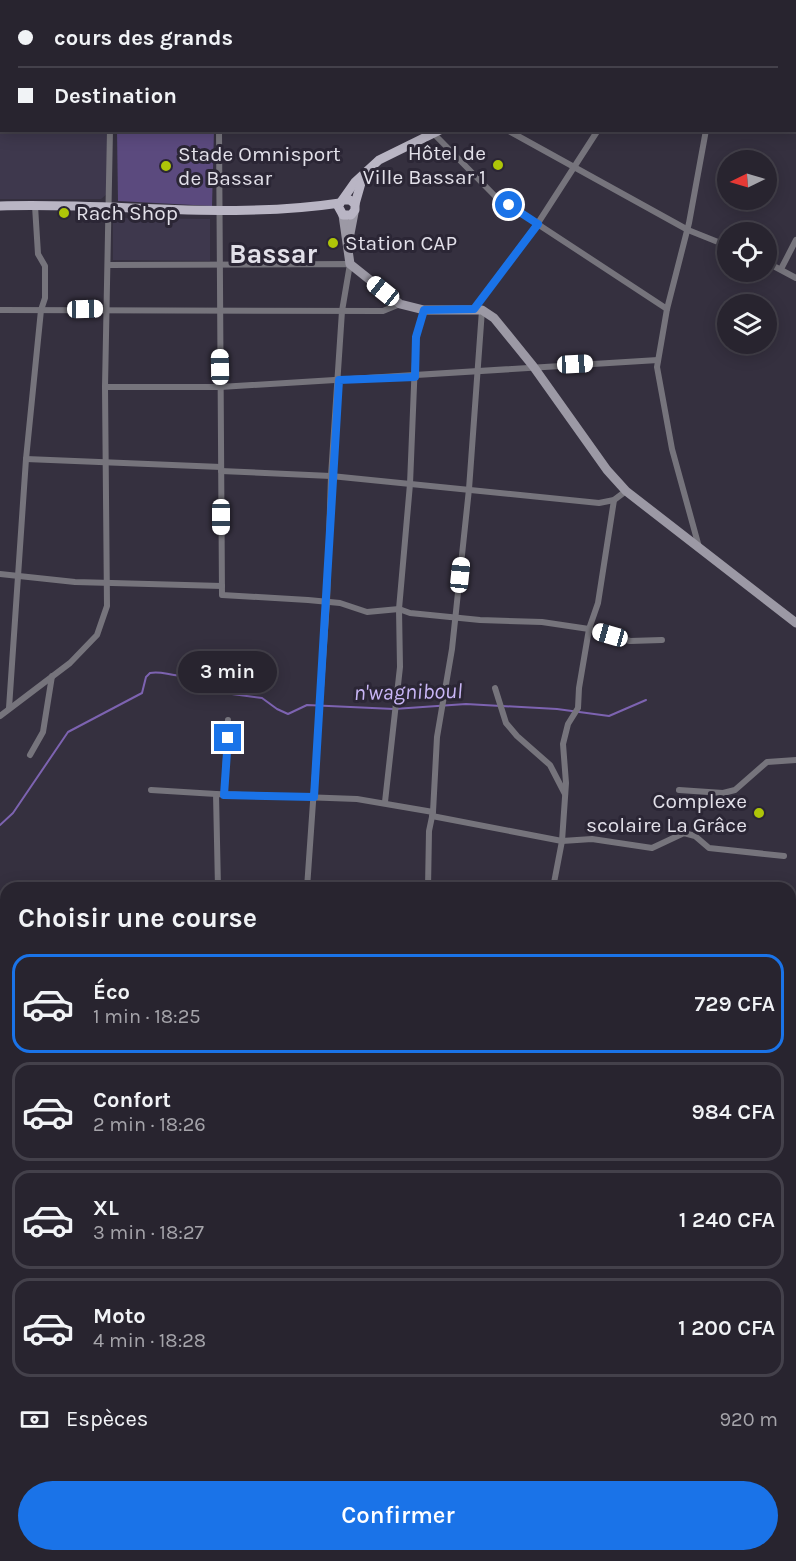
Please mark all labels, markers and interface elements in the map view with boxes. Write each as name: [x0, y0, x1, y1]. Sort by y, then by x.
text: cours des grands: [54, 25, 233, 51]
text: Destination: [54, 83, 177, 109]
place label: Hôtel de Ville Bassar 1: [363, 141, 486, 189]
place label: Stade Omnisport de Bassar: [178, 142, 341, 190]
north arrow: [717, 150, 777, 210]
map controls: [717, 150, 777, 354]
marker: Hôtel de Ville Bassar 1: [491, 158, 505, 172]
marker: Stade Omnisport de Bassar: [159, 159, 173, 173]
route start: [495, 191, 522, 218]
place label: Rach Shop: [76, 201, 178, 225]
marker: Rach Shop: [57, 206, 71, 220]
button: locate: [717, 222, 777, 282]
place label: Station CAP: [345, 231, 457, 255]
marker: Station CAP: [326, 236, 340, 250]
district label: Bassar: [229, 238, 317, 270]
car: [363, 273, 403, 309]
button: layers: [717, 294, 777, 354]
car: [67, 300, 103, 318]
car: [211, 349, 229, 385]
car: [557, 354, 593, 374]
car: [212, 499, 230, 535]
car: [449, 556, 471, 594]
car: [590, 621, 630, 649]
callout: 3 min: [178, 651, 278, 693]
text: 3 min: [200, 660, 255, 683]
water label: n'wagniboul: [353, 678, 463, 706]
route end: [214, 724, 241, 751]
place label: Complexe scolaire La Grâce: [586, 789, 747, 837]
marker: Complexe scolaire La Grâce: [752, 806, 766, 820]
text: Choisir une course: [18, 902, 257, 934]
icon: car: [21, 977, 75, 1031]
text: Éco: [93, 979, 130, 1005]
text: 729 CFA: [695, 991, 775, 1017]
text: 1 min · 18:25: [93, 1005, 201, 1028]
icon: car: [21, 1085, 75, 1139]
text: Confort: [93, 1087, 171, 1113]
text: 984 CFA: [692, 1099, 775, 1125]
text: 2 min · 18:26: [93, 1113, 206, 1136]
icon: car: [21, 1193, 75, 1247]
text: XL: [93, 1195, 119, 1221]
text: 1 240 CFA: [679, 1207, 775, 1233]
text: 3 min · 18:27: [93, 1221, 204, 1244]
icon: car: [21, 1301, 75, 1355]
text: Moto: [93, 1303, 146, 1329]
text: 1 200 CFA: [678, 1315, 775, 1341]
text: 4 min · 18:28: [93, 1329, 206, 1352]
icon: cash: [18, 1403, 51, 1436]
text: Espèces: [66, 1406, 148, 1432]
text: 920 m: [719, 1408, 778, 1431]
button: Confirmer: [18, 1481, 778, 1550]

